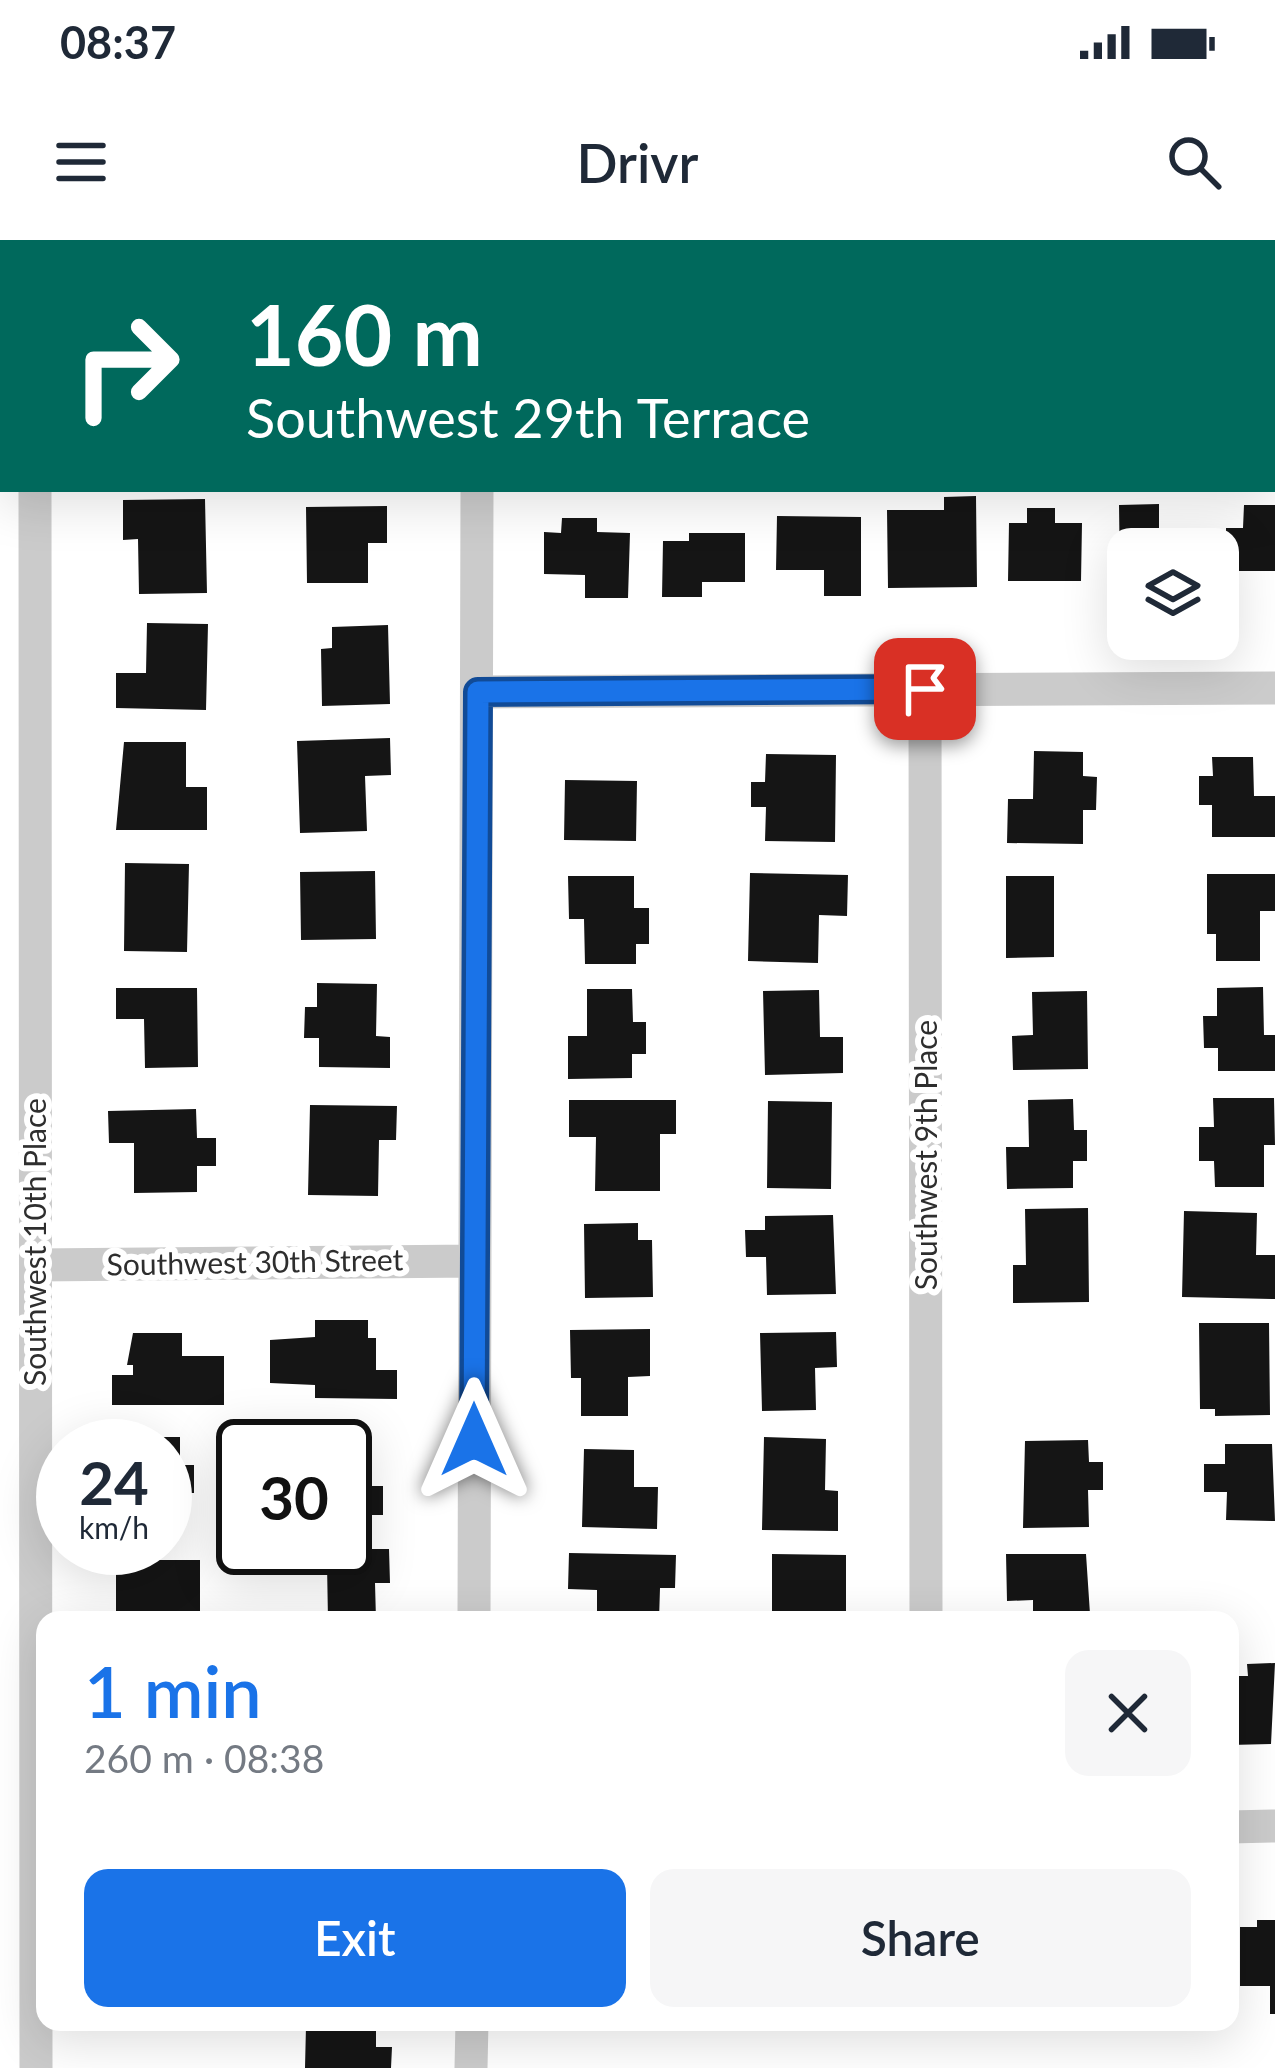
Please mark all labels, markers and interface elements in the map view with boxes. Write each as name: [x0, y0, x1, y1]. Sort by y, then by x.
text: 08:37: [60, 15, 176, 69]
icon: menu: [48, 129, 114, 195]
icon: search: [1161, 129, 1227, 195]
text: Drivr: [577, 130, 699, 195]
text: 160 m: [246, 283, 483, 384]
icon: right: [48, 288, 204, 444]
text: Southwest 29th Terrace: [246, 385, 810, 450]
map controls: [1107, 528, 1239, 660]
button: layers: [1107, 528, 1239, 660]
pin: [874, 638, 976, 740]
icon: arrive: [892, 656, 958, 722]
street label: Southwest 9th Place: [907, 1020, 943, 1290]
street label: Southwest 10th Place: [16, 1098, 52, 1386]
street label: Southwest 30th Street: [106, 1240, 404, 1282]
position arrow: [411, 1377, 537, 1503]
speed limit sign: 30: [216, 1419, 372, 1575]
text: 24: [79, 1446, 149, 1518]
text: km/h: [79, 1509, 149, 1545]
text: 1 min: [84, 1647, 262, 1733]
button: close: [1065, 1650, 1191, 1776]
text: 260 m · 08:38: [84, 1735, 324, 1781]
button: Exit: [84, 1869, 626, 2007]
button: Share: [650, 1869, 1191, 2007]

